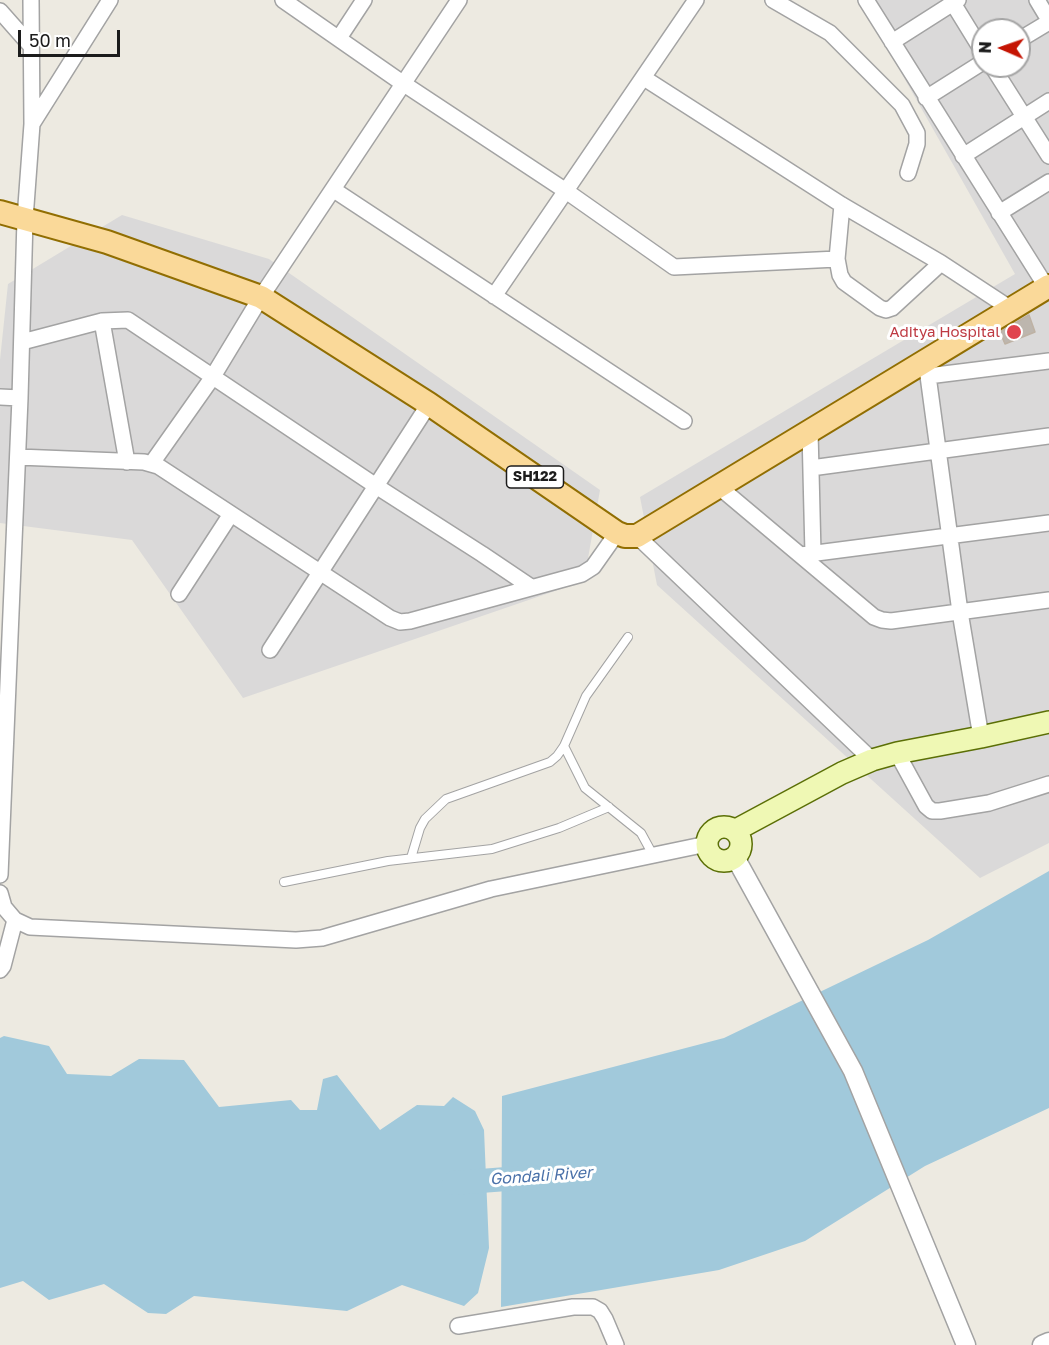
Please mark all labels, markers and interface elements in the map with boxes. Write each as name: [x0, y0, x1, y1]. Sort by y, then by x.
scale bar: [21, 18, 123, 56]
north arrow: [971, 18, 1031, 78]
text: 50 m: [29, 29, 71, 51]
text: N: [975, 41, 995, 54]
place label: Aditya Hospital: [890, 323, 1000, 341]
marker: Aditya Hospital: [1005, 323, 1023, 341]
road number: SH122: [506, 466, 564, 488]
water label: Gondali River: [489, 1163, 593, 1189]

